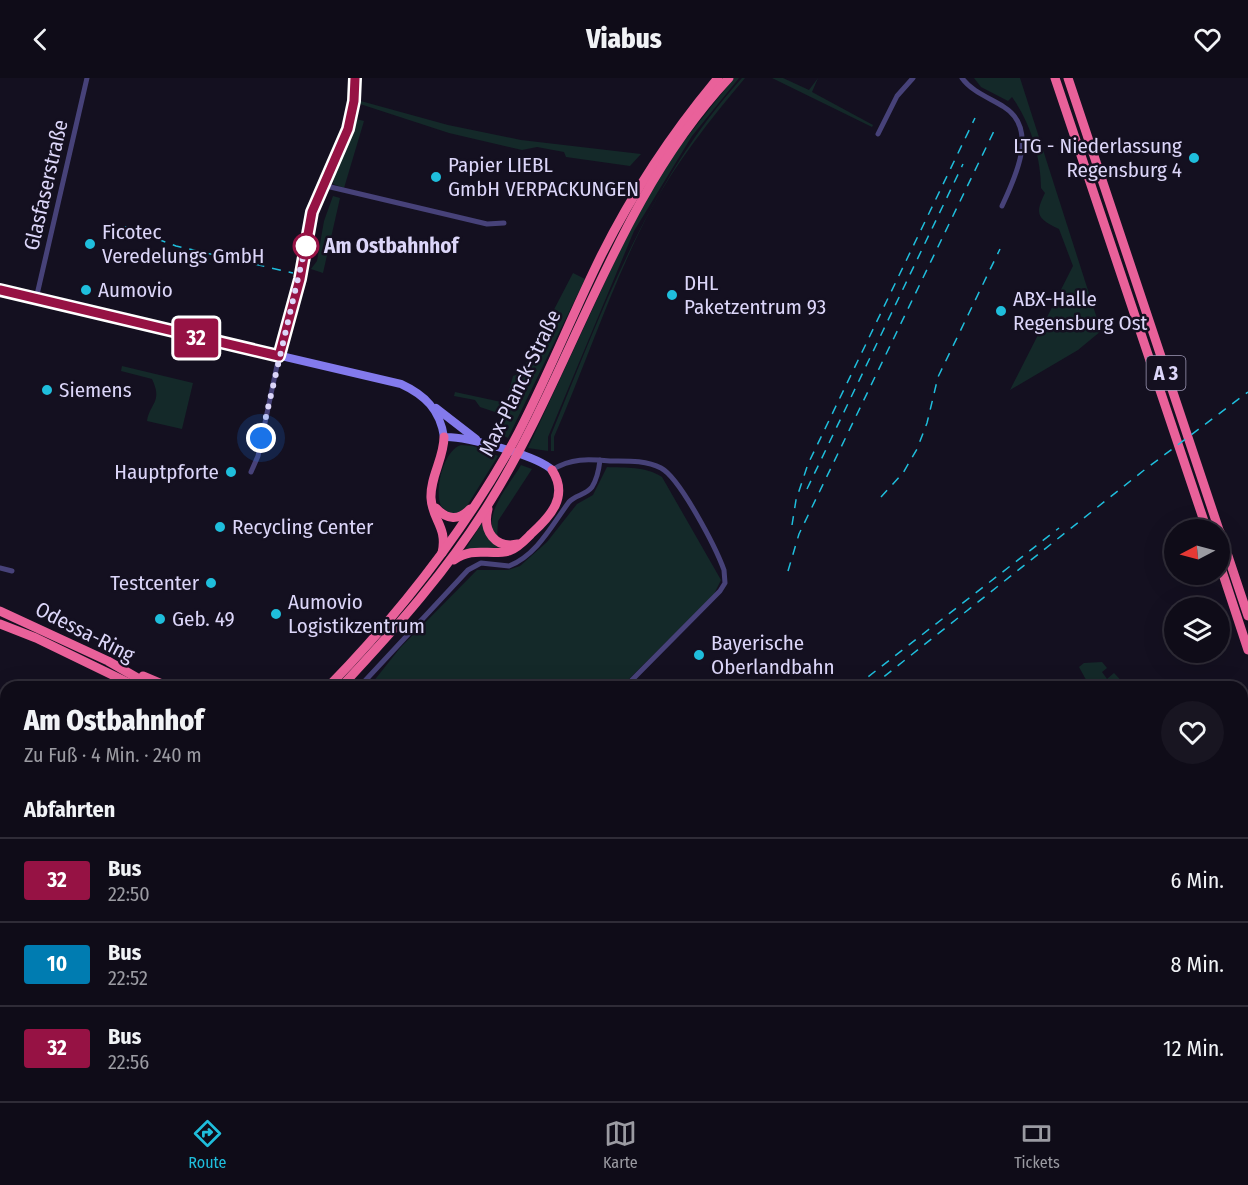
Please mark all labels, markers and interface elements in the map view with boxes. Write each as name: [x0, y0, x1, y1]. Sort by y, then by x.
icon: back: [24, 23, 57, 56]
text: Viabus: [586, 23, 662, 55]
icon: heart: [1191, 23, 1224, 56]
street label: Glasfaserstraße: [18, 117, 74, 253]
place label: LTG - Niederlassung Regensburg 4: [1013, 133, 1182, 183]
marker: LTG - Niederlassung Regensburg 4: [1187, 151, 1201, 165]
place label: Papier LIEBL GmbH VERPACKUNGEN: [448, 152, 639, 202]
marker: Papier LIEBL GmbH VERPACKUNGEN: [429, 170, 443, 184]
place label: Ficotec Veredelungs GmbH: [102, 219, 265, 269]
marker: Am Ostbahnhof: [293, 233, 319, 259]
place label: Am Ostbahnhof: [323, 233, 461, 259]
marker: Ficotec Veredelungs GmbH: [83, 237, 97, 251]
place label: DHL Paketzentrum 93: [684, 270, 826, 320]
place label: Aumovio: [98, 277, 173, 303]
marker: Aumovio: [79, 283, 93, 297]
place label: ABX-Halle Regensburg Ost: [1013, 286, 1148, 336]
marker: DHL Paketzentrum 93: [665, 288, 679, 302]
marker: ABX-Halle Regensburg Ost: [994, 304, 1008, 318]
street label: Max-Planck-Straße: [473, 305, 567, 461]
line badge: 32: [169, 318, 223, 358]
text: 32: [186, 325, 206, 351]
road number: A 3: [1146, 356, 1186, 390]
place label: Siemens: [59, 377, 132, 403]
marker: Siemens: [40, 383, 54, 397]
your location: [246, 423, 276, 453]
place label: Hauptpforte: [114, 459, 219, 485]
marker: Hauptpforte: [224, 465, 238, 479]
place label: Recycling Center: [232, 514, 374, 540]
north arrow: [1164, 519, 1230, 585]
map controls: [1164, 519, 1230, 663]
marker: Recycling Center: [213, 520, 227, 534]
place label: Testcenter: [110, 570, 200, 596]
marker: Testcenter: [204, 576, 218, 590]
place label: Aumovio Logistikzentrum: [288, 589, 425, 639]
street label: Odessa-Ring: [31, 596, 139, 668]
button: layers: [1164, 597, 1230, 663]
place label: Geb. 49: [172, 606, 235, 632]
marker: Aumovio Logistikzentrum: [269, 607, 283, 621]
marker: Geb. 49: [153, 612, 167, 626]
place label: Bayerische Oberlandbahn: [711, 630, 835, 680]
marker: Bayerische Oberlandbahn: [692, 648, 706, 662]
button: heart: [1161, 701, 1224, 764]
text: Am Ostbahnhof: [24, 704, 204, 737]
text: Zu Fuß · 4 Min. · 240 m: [24, 743, 202, 767]
text: Abfahrten: [24, 796, 115, 823]
text: Bus: [108, 855, 141, 882]
text: 32: [47, 867, 67, 893]
text: 6 Min.: [1170, 867, 1224, 894]
text: 22:50: [108, 882, 150, 906]
text: Bus: [108, 939, 141, 966]
text: 10: [47, 951, 67, 977]
text: 8 Min.: [1170, 951, 1224, 978]
text: 22:52: [108, 966, 148, 990]
text: Bus: [108, 1023, 141, 1050]
text: 32: [47, 1035, 67, 1061]
text: 12 Min.: [1163, 1035, 1224, 1062]
text: 22:56: [108, 1050, 149, 1074]
tab: Route: [188, 1117, 226, 1172]
tab: Karte: [603, 1117, 638, 1172]
tab: Tickets: [1014, 1117, 1060, 1172]

